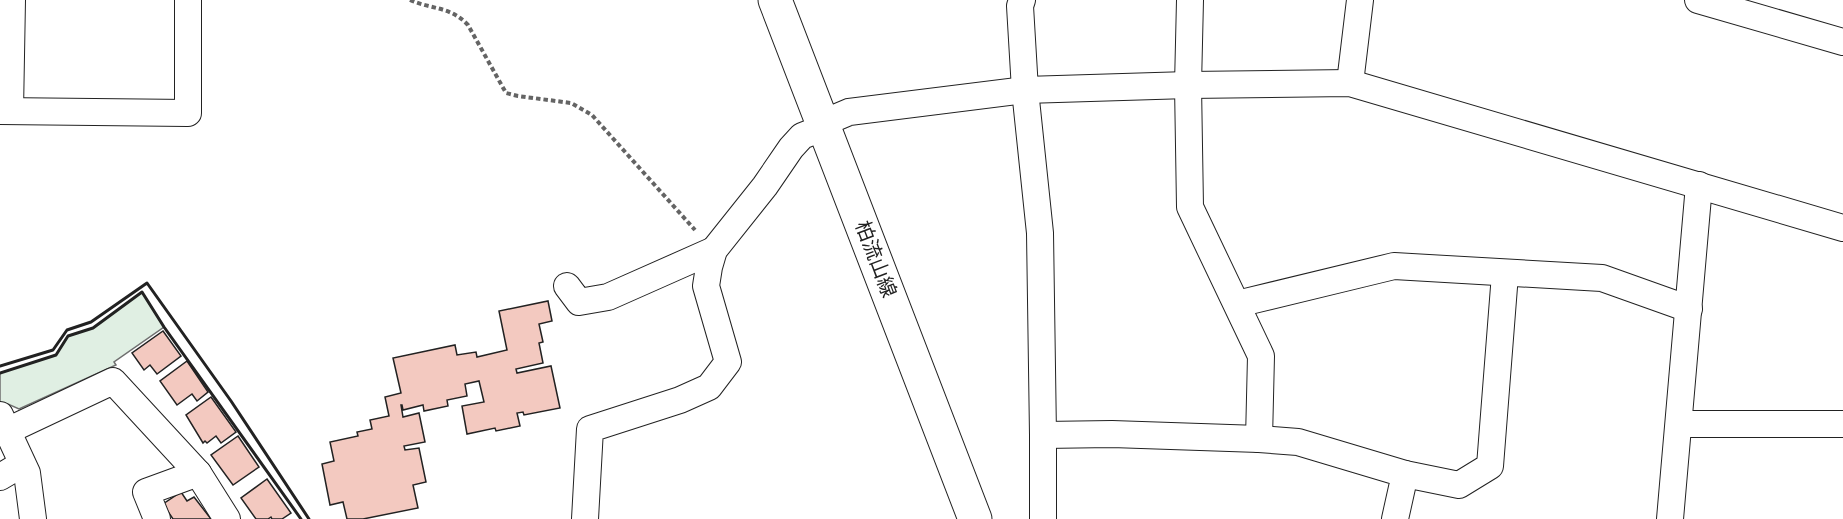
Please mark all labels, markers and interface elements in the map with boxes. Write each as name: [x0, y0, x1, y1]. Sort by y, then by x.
street label: 柏流山線: [850, 218, 901, 301]

